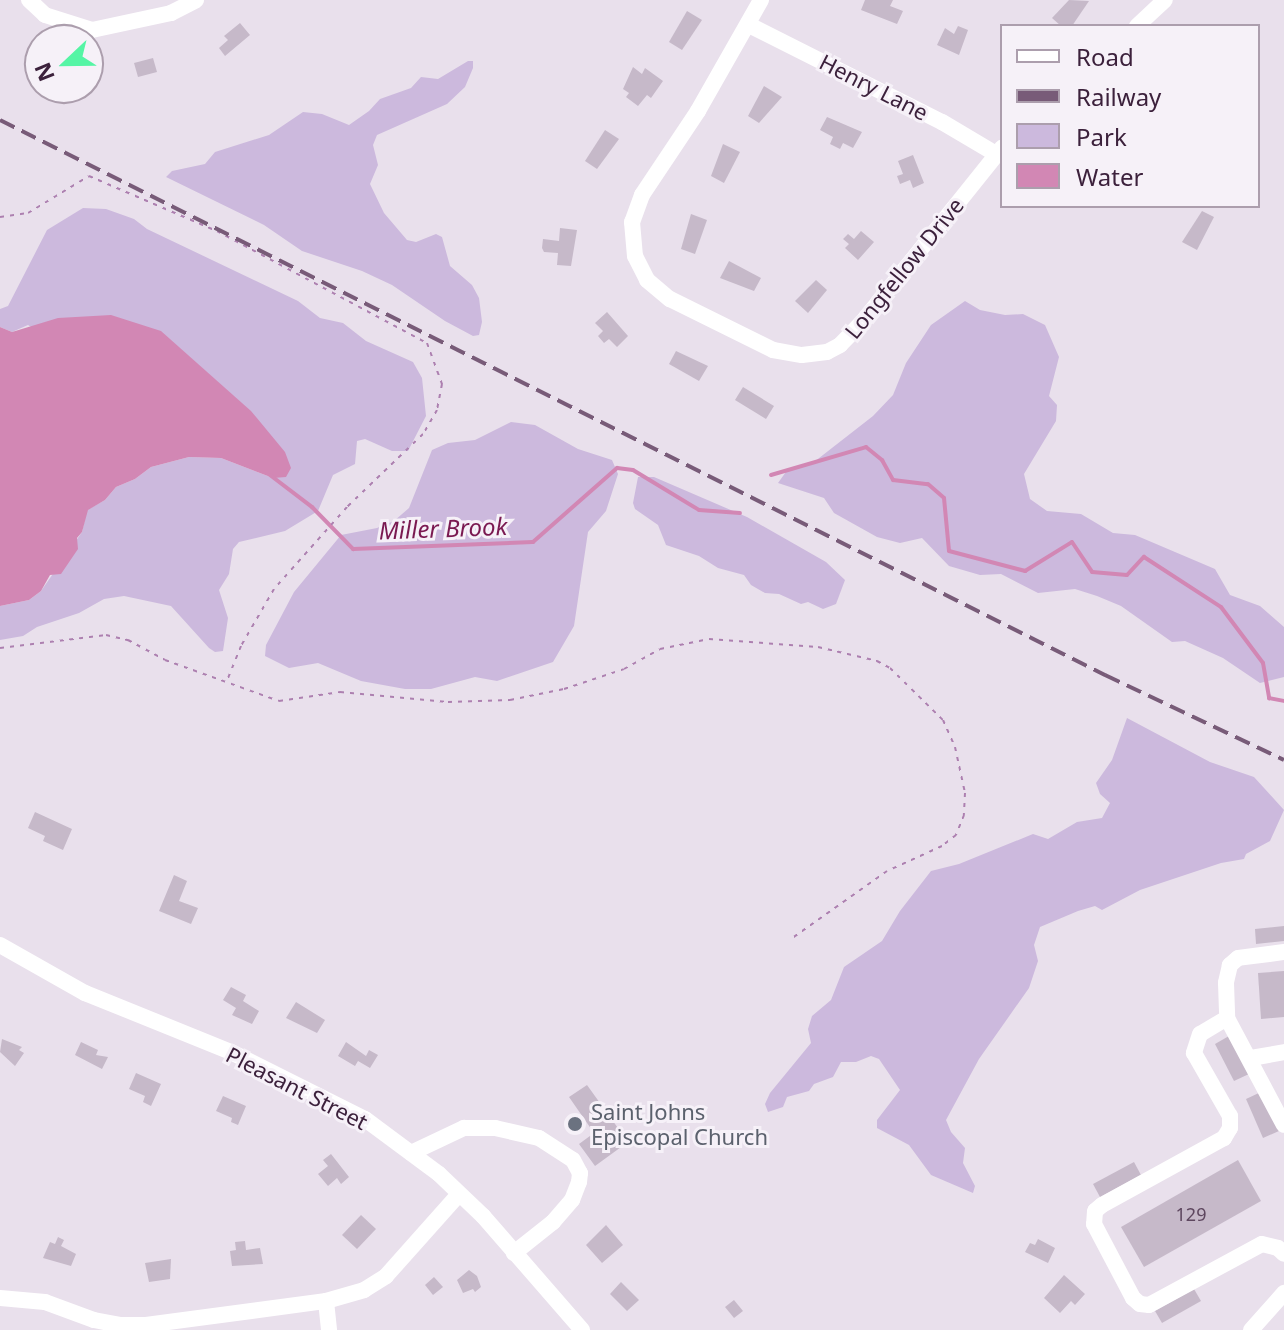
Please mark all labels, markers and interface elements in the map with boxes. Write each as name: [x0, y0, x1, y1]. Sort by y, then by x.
north arrow: [24, 24, 104, 104]
legend: [1000, 24, 1260, 208]
text: Road: [1076, 40, 1134, 73]
street label: Henry Lane: [815, 48, 933, 126]
text: N: [26, 58, 61, 86]
text: Railway: [1076, 80, 1161, 113]
text: Park: [1076, 120, 1127, 153]
text: Water: [1076, 160, 1143, 193]
street label: Longfellow Drive: [839, 192, 969, 344]
water label: Miller Brook: [378, 511, 508, 545]
street label: Pleasant Street: [222, 1041, 372, 1135]
place label: Saint Johns Episcopal Church: [591, 1098, 768, 1150]
marker: Saint Johns Episcopal Church: [566, 1115, 584, 1133]
house number: 129: [1176, 1203, 1206, 1225]

